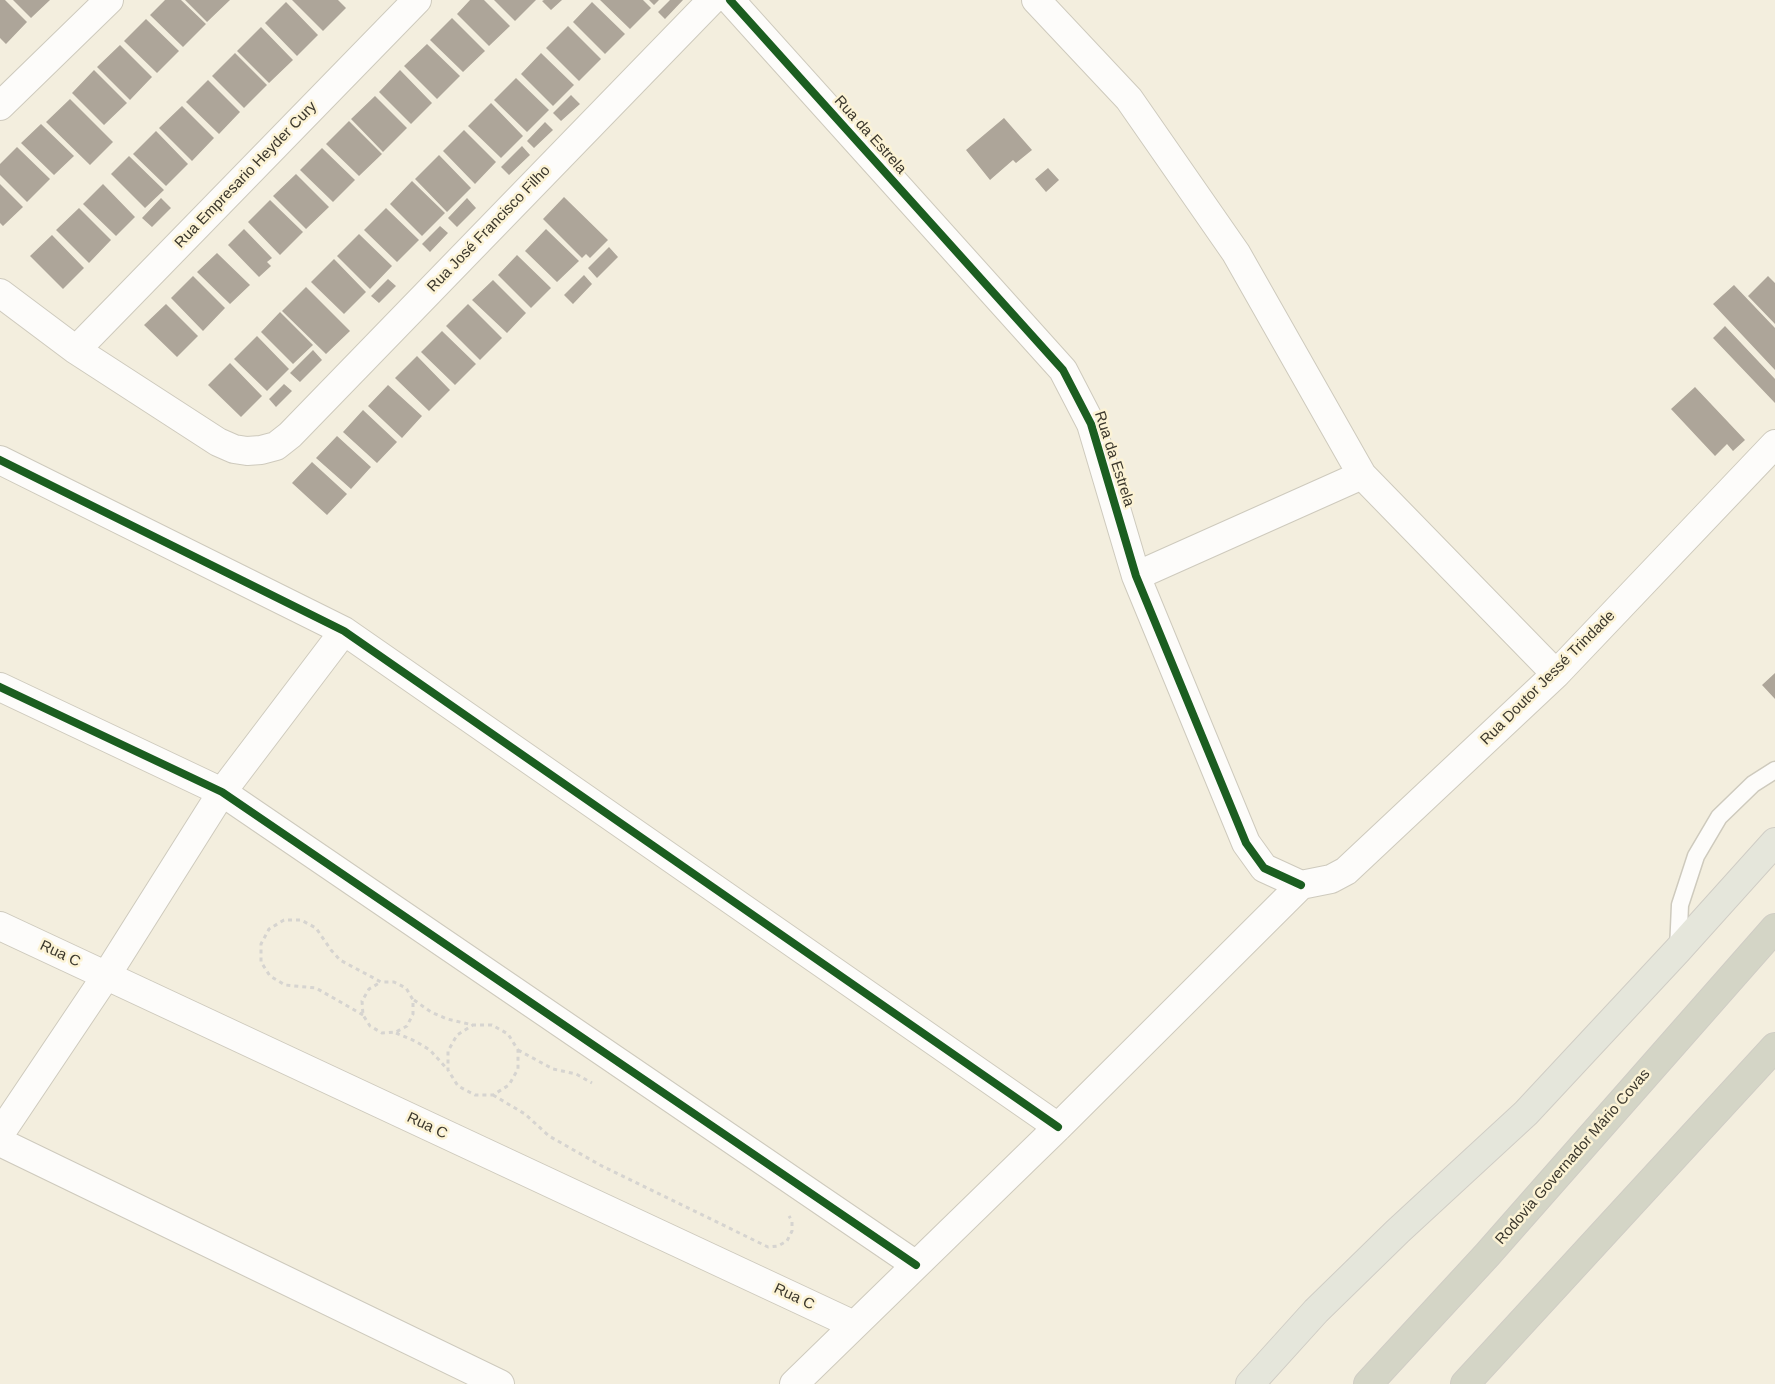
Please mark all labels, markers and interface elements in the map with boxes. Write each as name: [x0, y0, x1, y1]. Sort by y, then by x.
street label: Rua da Estrela: [830, 92, 910, 178]
street label: Rua Empresario Heyder Cury: [171, 98, 321, 252]
street label: Rua José Francisco Filho: [424, 162, 554, 296]
street label: Rua da Estrela: [1090, 409, 1138, 509]
street label: Rua Doutor Jessé Trindade: [1477, 607, 1619, 749]
street label: Rua C: [37, 937, 83, 971]
street label: Rodovia Governador Mário Covas: [1492, 1066, 1654, 1248]
street label: Rua C: [404, 1109, 450, 1143]
street label: Rua C: [771, 1280, 817, 1314]

